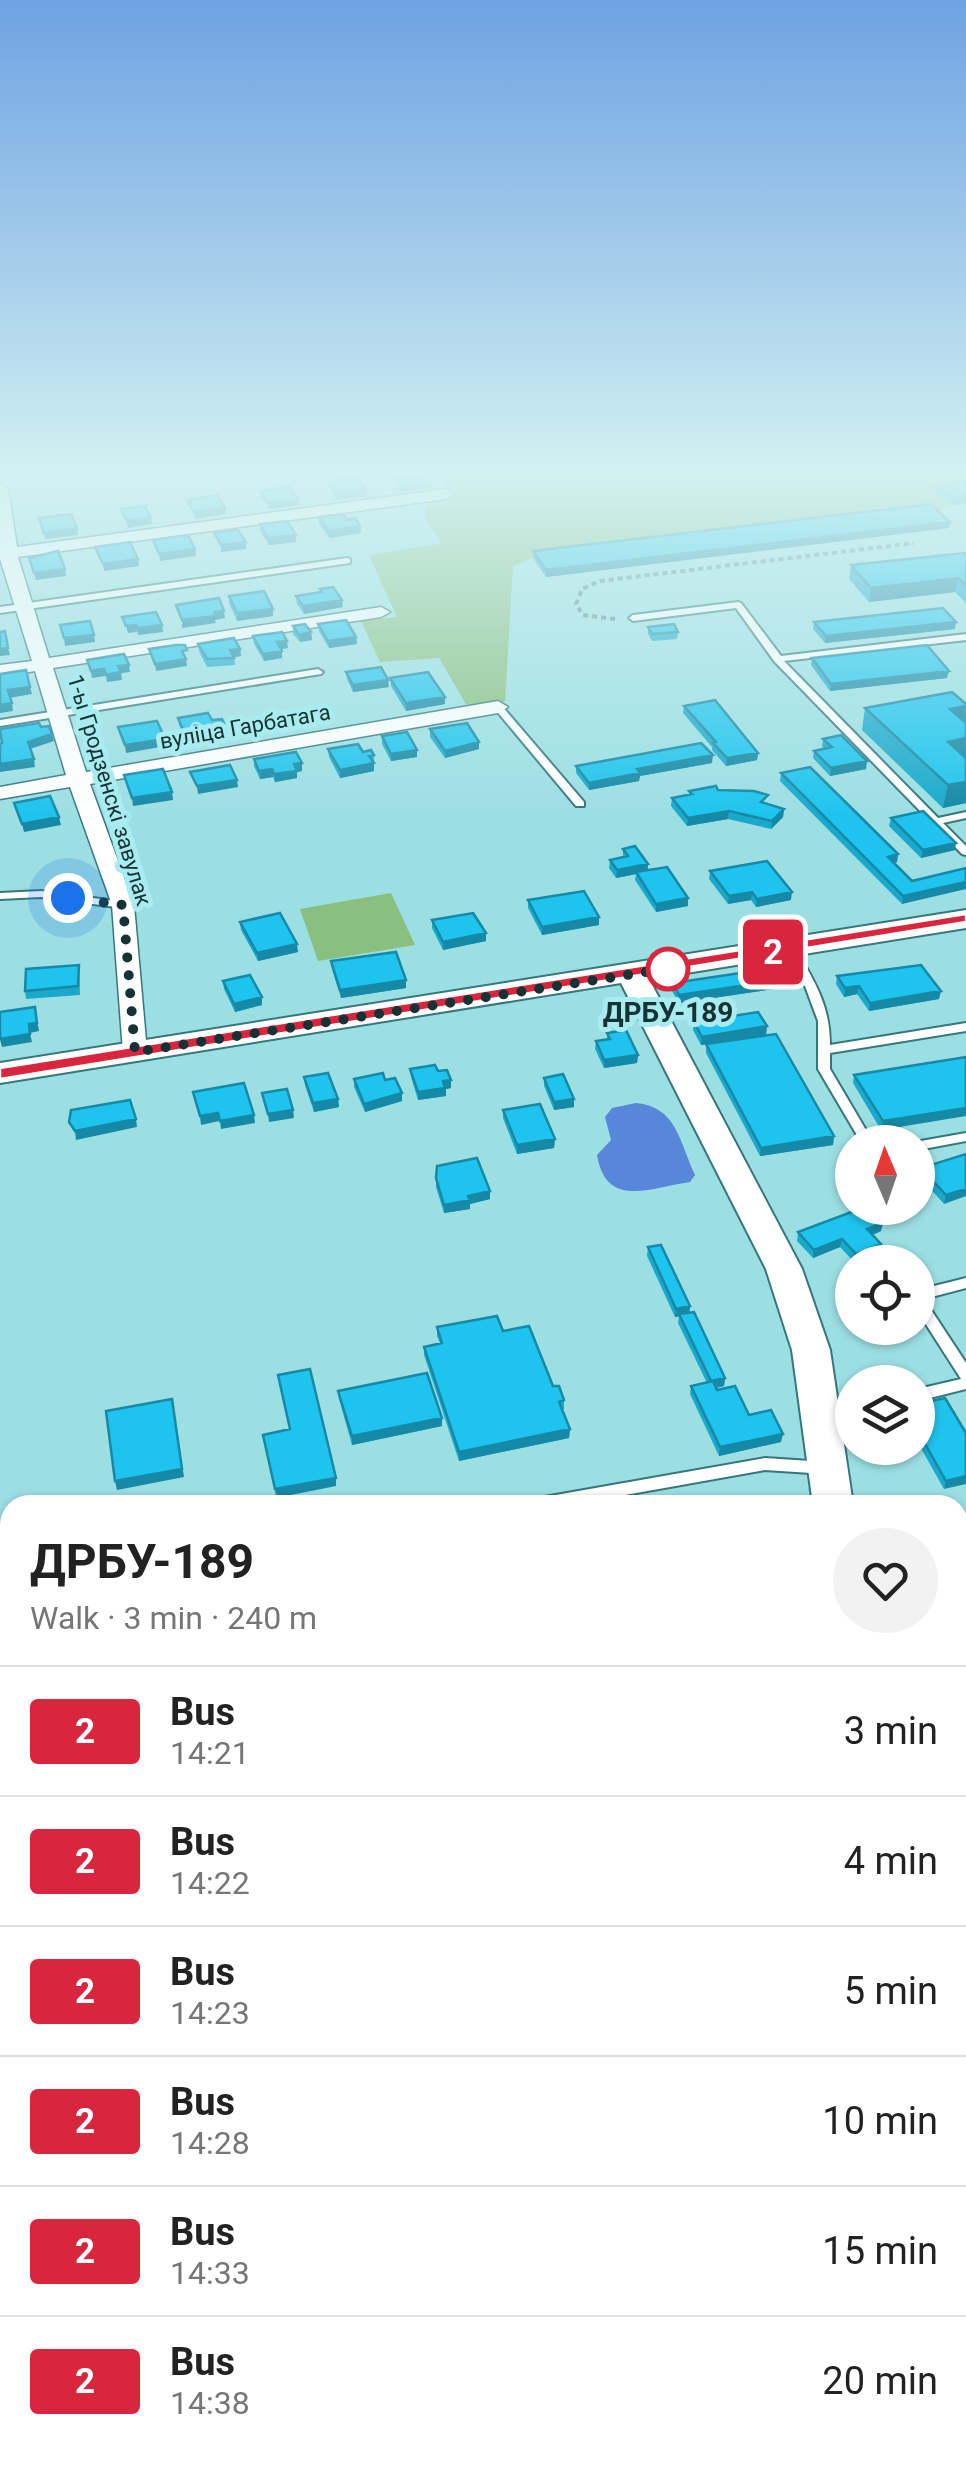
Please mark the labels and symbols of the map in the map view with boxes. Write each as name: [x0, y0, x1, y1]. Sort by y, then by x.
street label: 1-ы Гродзенскі завулак: [62, 672, 157, 909]
street label: вуліца Гарбатага: [158, 699, 332, 754]
your location: [43, 873, 93, 923]
line badge: 2: [740, 920, 806, 984]
marker: ДРБУ-189: [647, 948, 689, 990]
place label: ДРБУ-189: [603, 996, 733, 1029]
north arrow: [835, 1125, 935, 1225]

